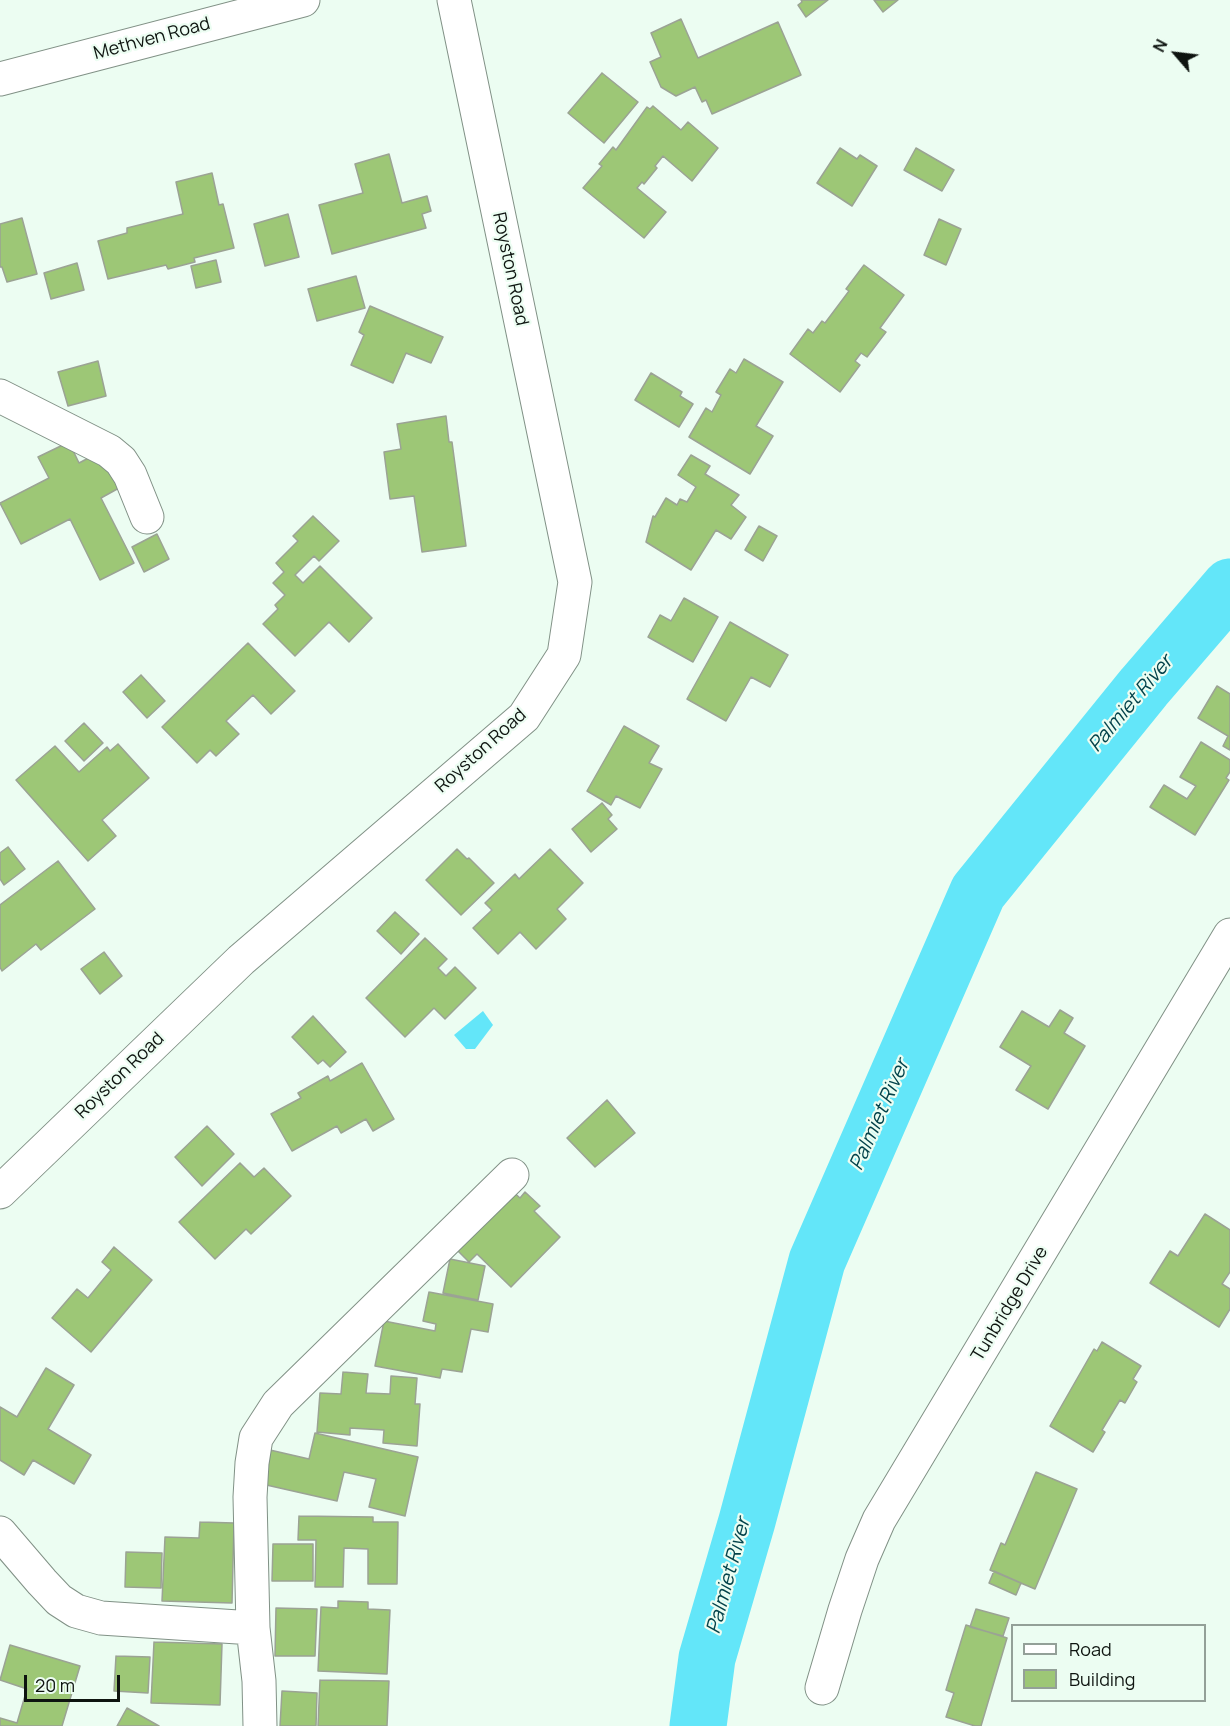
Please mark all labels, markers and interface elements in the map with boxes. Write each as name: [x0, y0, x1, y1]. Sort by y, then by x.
street label: Methven Road: [91, 13, 213, 65]
north arrow: [1146, 24, 1206, 84]
text: N: [1148, 35, 1173, 56]
street label: Royston Road: [487, 210, 533, 328]
water label: Palmiet River: [1084, 651, 1178, 757]
street label: Royston Road: [431, 704, 531, 798]
street label: Royston Road: [71, 1028, 169, 1124]
water label: Palmiet River: [845, 1056, 915, 1174]
street label: Tunbridge Drive: [967, 1243, 1053, 1365]
water label: Palmiet River: [702, 1516, 756, 1636]
legend: [1011, 1624, 1206, 1702]
text: Road: [1069, 1637, 1112, 1661]
scale bar: [27, 1663, 123, 1701]
text: Building: [1069, 1667, 1135, 1691]
text: 20 m: [35, 1673, 75, 1697]

